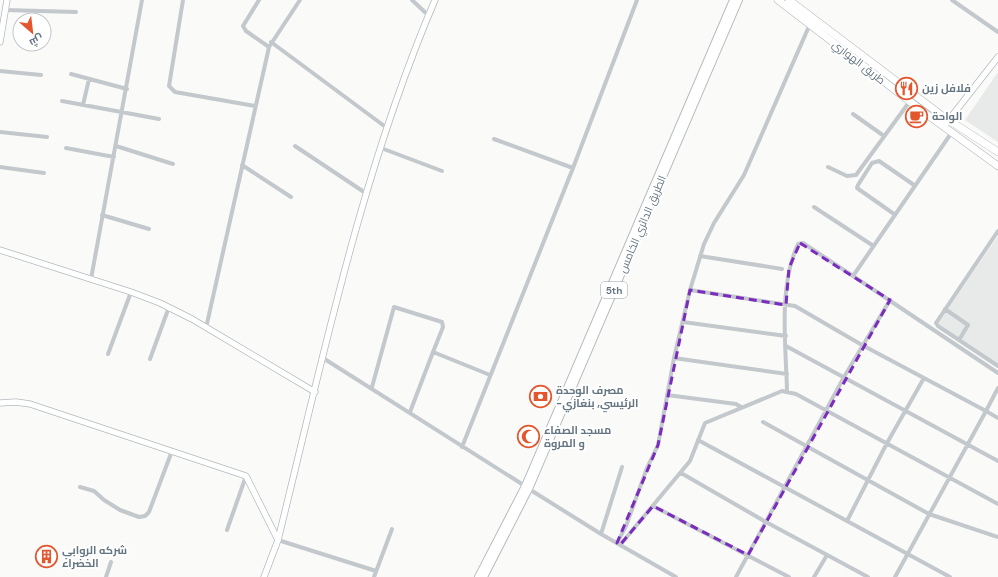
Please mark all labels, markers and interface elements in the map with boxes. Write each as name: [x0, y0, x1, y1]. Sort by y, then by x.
north arrow: [12, 12, 52, 52]
text: ش: [27, 31, 46, 50]
street label: طريق الهواري: [828, 37, 888, 89]
restaurant icon: فلافل زين: [894, 75, 920, 101]
place label: فلافل زين: [922, 81, 971, 95]
cafe icon: الواحة: [904, 103, 930, 129]
place label: الواحة: [932, 109, 962, 124]
street label: الطريق الدائري الخامس: [615, 173, 671, 276]
road number: 5th: [601, 282, 627, 298]
bank icon: مصرف الوحدة -الرئيسي, بنغازي: [527, 383, 553, 409]
place label: مصرف الوحدة -الرئيسي, بنغازي: [556, 383, 639, 413]
mosque icon: مسجد الصفاء و المروة: [515, 423, 541, 449]
place label: مسجد الصفاء و المروة: [544, 423, 611, 451]
building icon: شركه الروابي الخضراء: [34, 543, 60, 569]
place label: شركه الروابي الخضراء: [62, 543, 127, 570]

